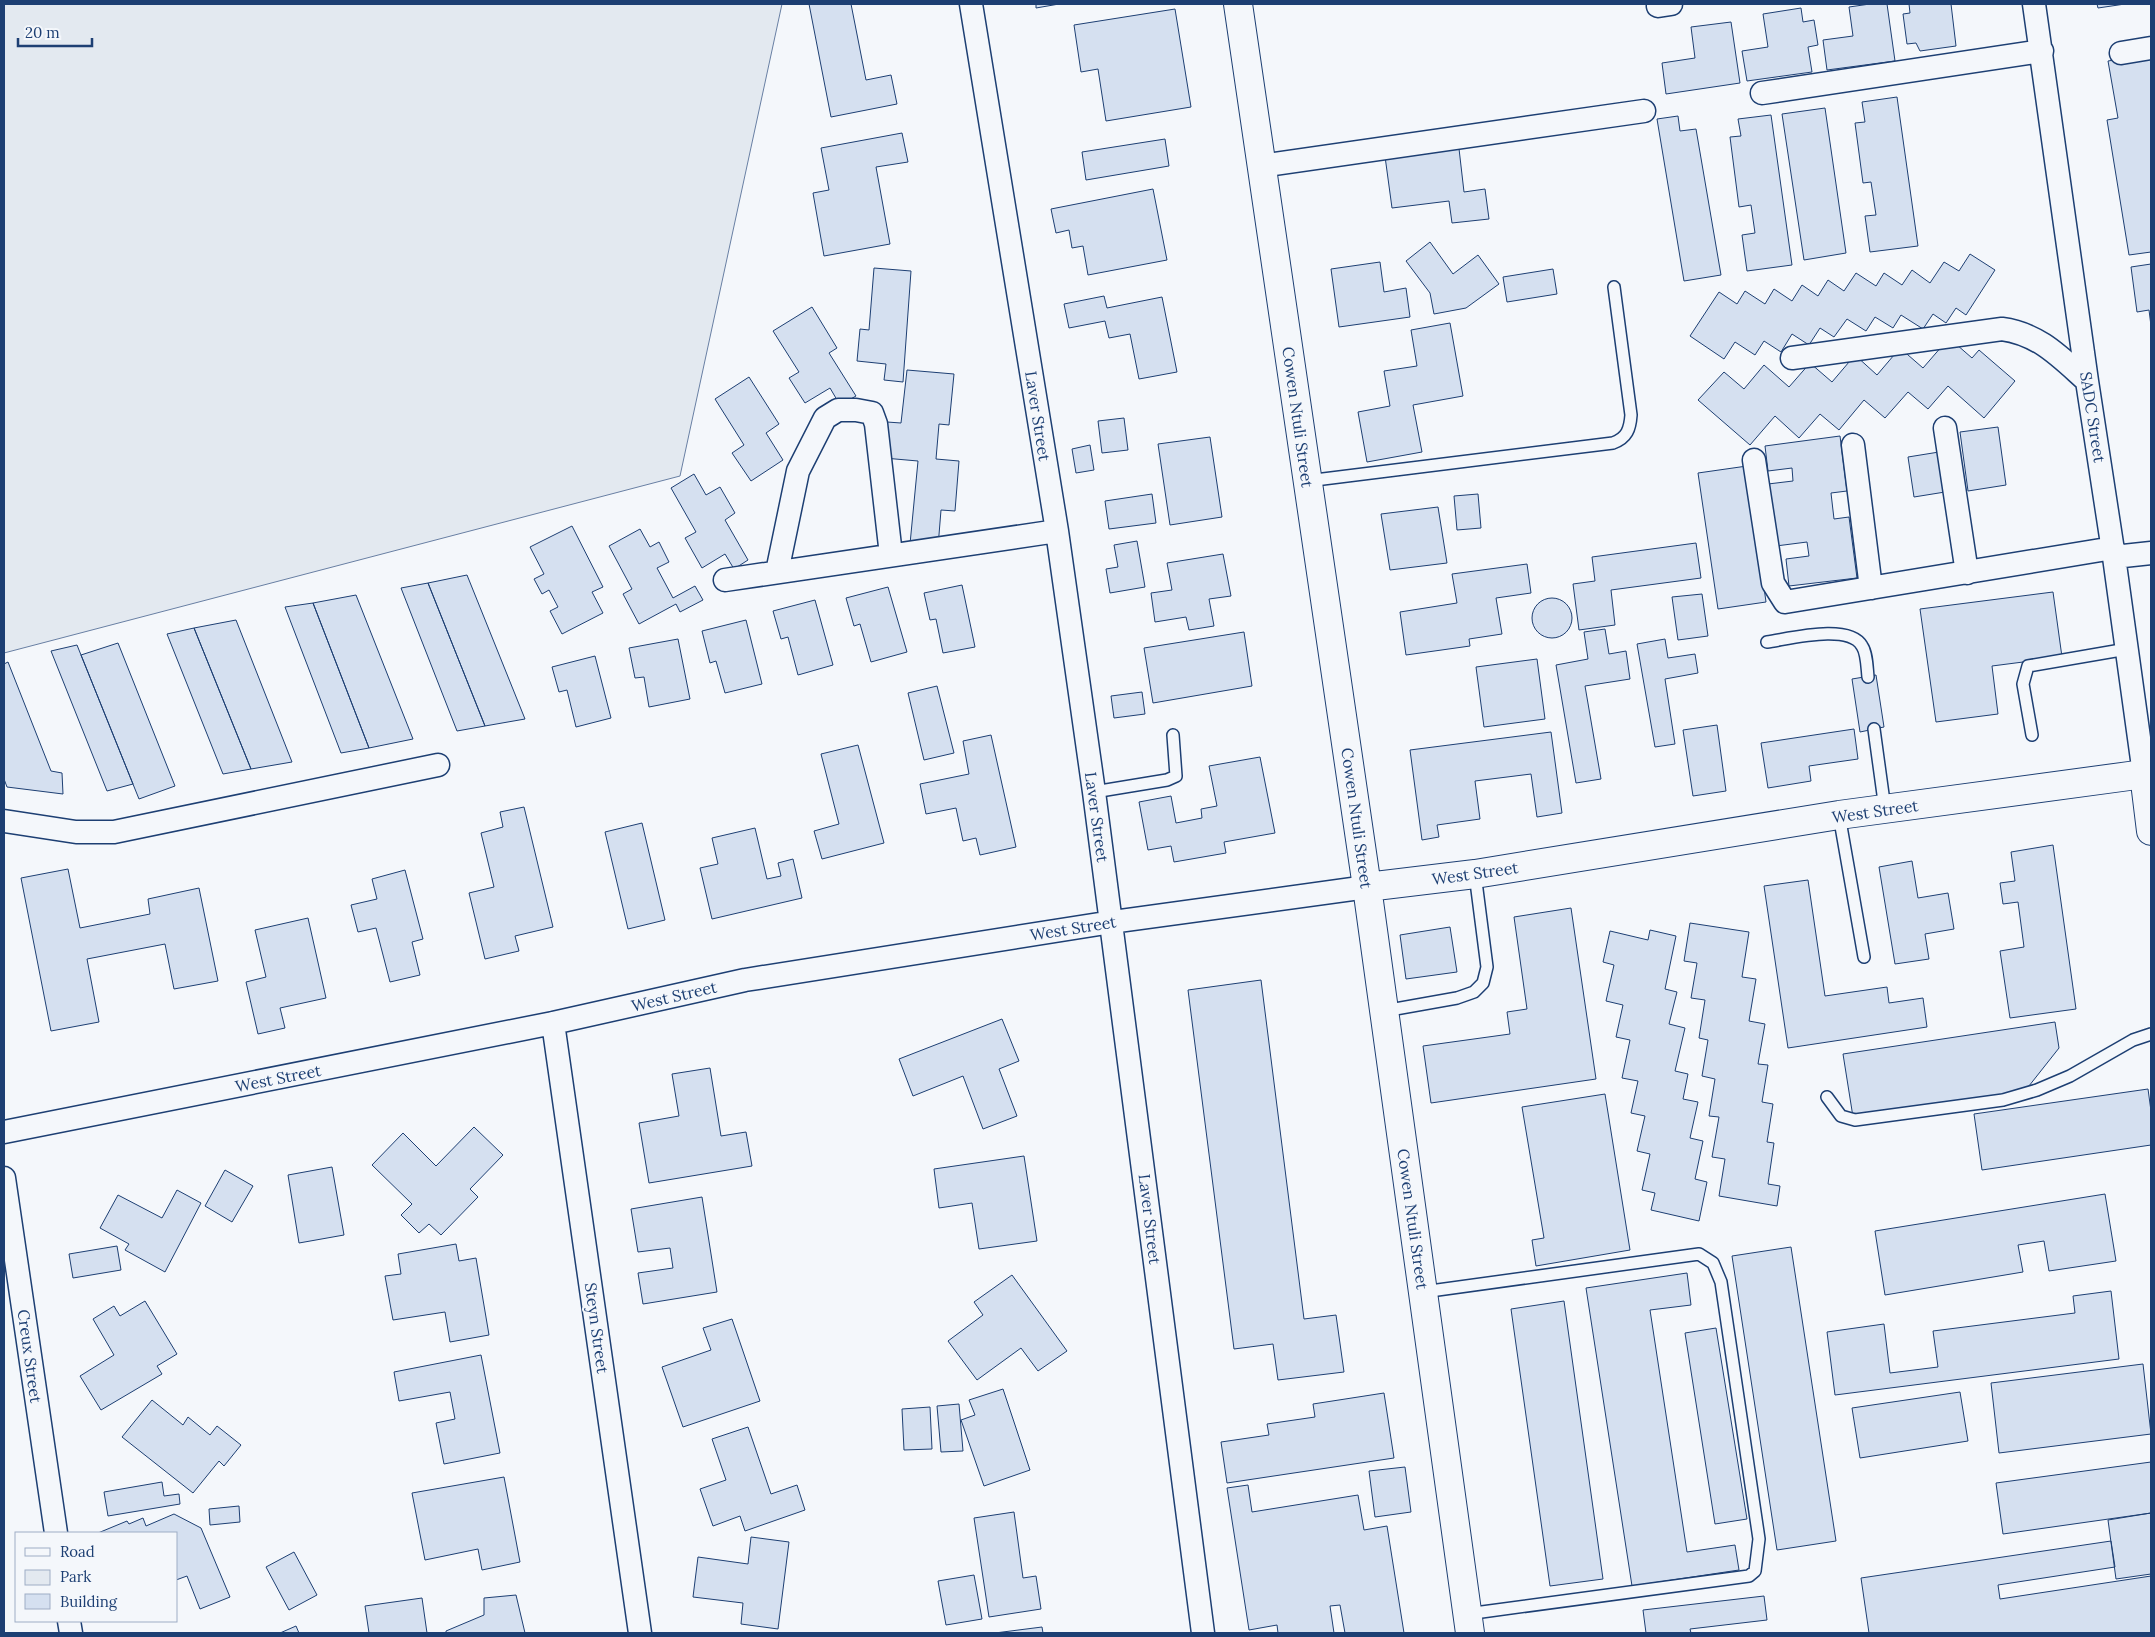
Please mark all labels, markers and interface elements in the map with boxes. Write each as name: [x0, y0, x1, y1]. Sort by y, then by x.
scale bar: [18, 15, 91, 47]
text: 20 m: [25, 23, 60, 42]
street label: Cowen Ntuli Street: [1278, 345, 1318, 489]
street label: Laver Street: [1021, 370, 1055, 463]
street label: SADC Street: [2076, 370, 2110, 465]
street label: Cowen Ntuli Street: [1337, 746, 1377, 890]
street label: Laver Street: [1081, 771, 1113, 864]
street label: West Street: [1830, 795, 1920, 827]
street label: West Street: [1430, 857, 1520, 889]
street label: West Street: [1028, 911, 1118, 945]
street label: West Street: [629, 976, 719, 1016]
street label: West Street: [233, 1060, 323, 1096]
street label: Cowen Ntuli Street: [1393, 1147, 1433, 1291]
street label: Laver Street: [1135, 1173, 1166, 1266]
street label: Steyn Street: [581, 1281, 613, 1376]
street label: Creux Street: [14, 1308, 47, 1405]
legend: [15, 1532, 178, 1622]
text: Road: [60, 1542, 95, 1561]
text: Park: [60, 1567, 91, 1586]
text: Building: [60, 1592, 118, 1611]

